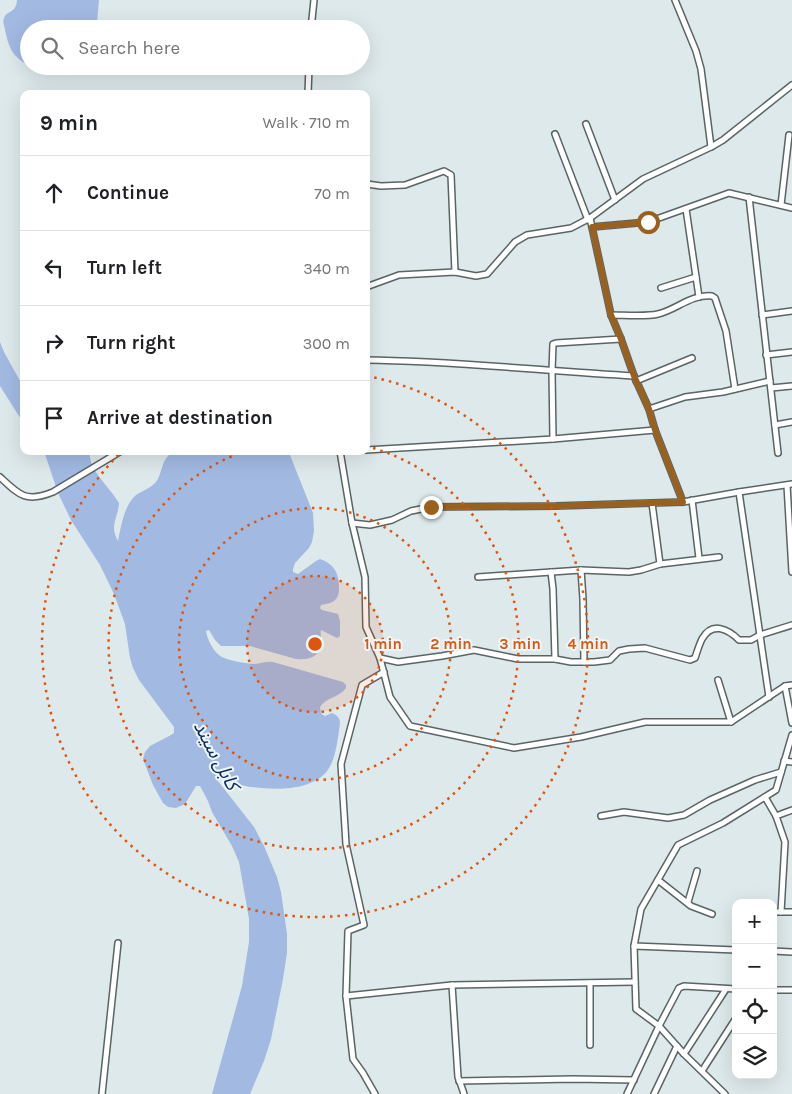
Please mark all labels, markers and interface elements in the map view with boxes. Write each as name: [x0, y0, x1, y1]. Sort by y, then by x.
search box: [20, 20, 370, 75]
icon: search: [38, 34, 66, 62]
text: Search here: [78, 37, 180, 59]
text: 9 min: [40, 111, 98, 135]
text: Walk · 710 m: [262, 113, 350, 132]
icon: ahead: [40, 179, 68, 207]
text: Continue: [87, 182, 169, 204]
text: 70 m: [314, 184, 350, 203]
route start: [637, 211, 660, 234]
icon: left: [40, 254, 68, 282]
text: Turn left: [87, 257, 162, 279]
text: 340 m: [303, 259, 350, 278]
icon: right: [40, 329, 68, 357]
text: Turn right: [87, 332, 176, 354]
text: 300 m: [303, 334, 350, 353]
icon: arrive: [40, 404, 68, 432]
text: Arrive at destination: [87, 407, 273, 429]
route end: [420, 496, 443, 519]
centre of rings: [306, 635, 324, 653]
text: 1 min: [364, 635, 402, 653]
text: 2 min: [430, 635, 472, 653]
text: 3 min: [499, 635, 541, 653]
text: 4 min: [567, 635, 609, 653]
water label: کابل سيند: [189, 717, 245, 797]
map controls: [732, 899, 777, 1079]
button: +: [732, 899, 777, 944]
button: −: [732, 944, 777, 989]
button: locate: [732, 989, 777, 1034]
button: layers: [732, 1034, 777, 1079]

